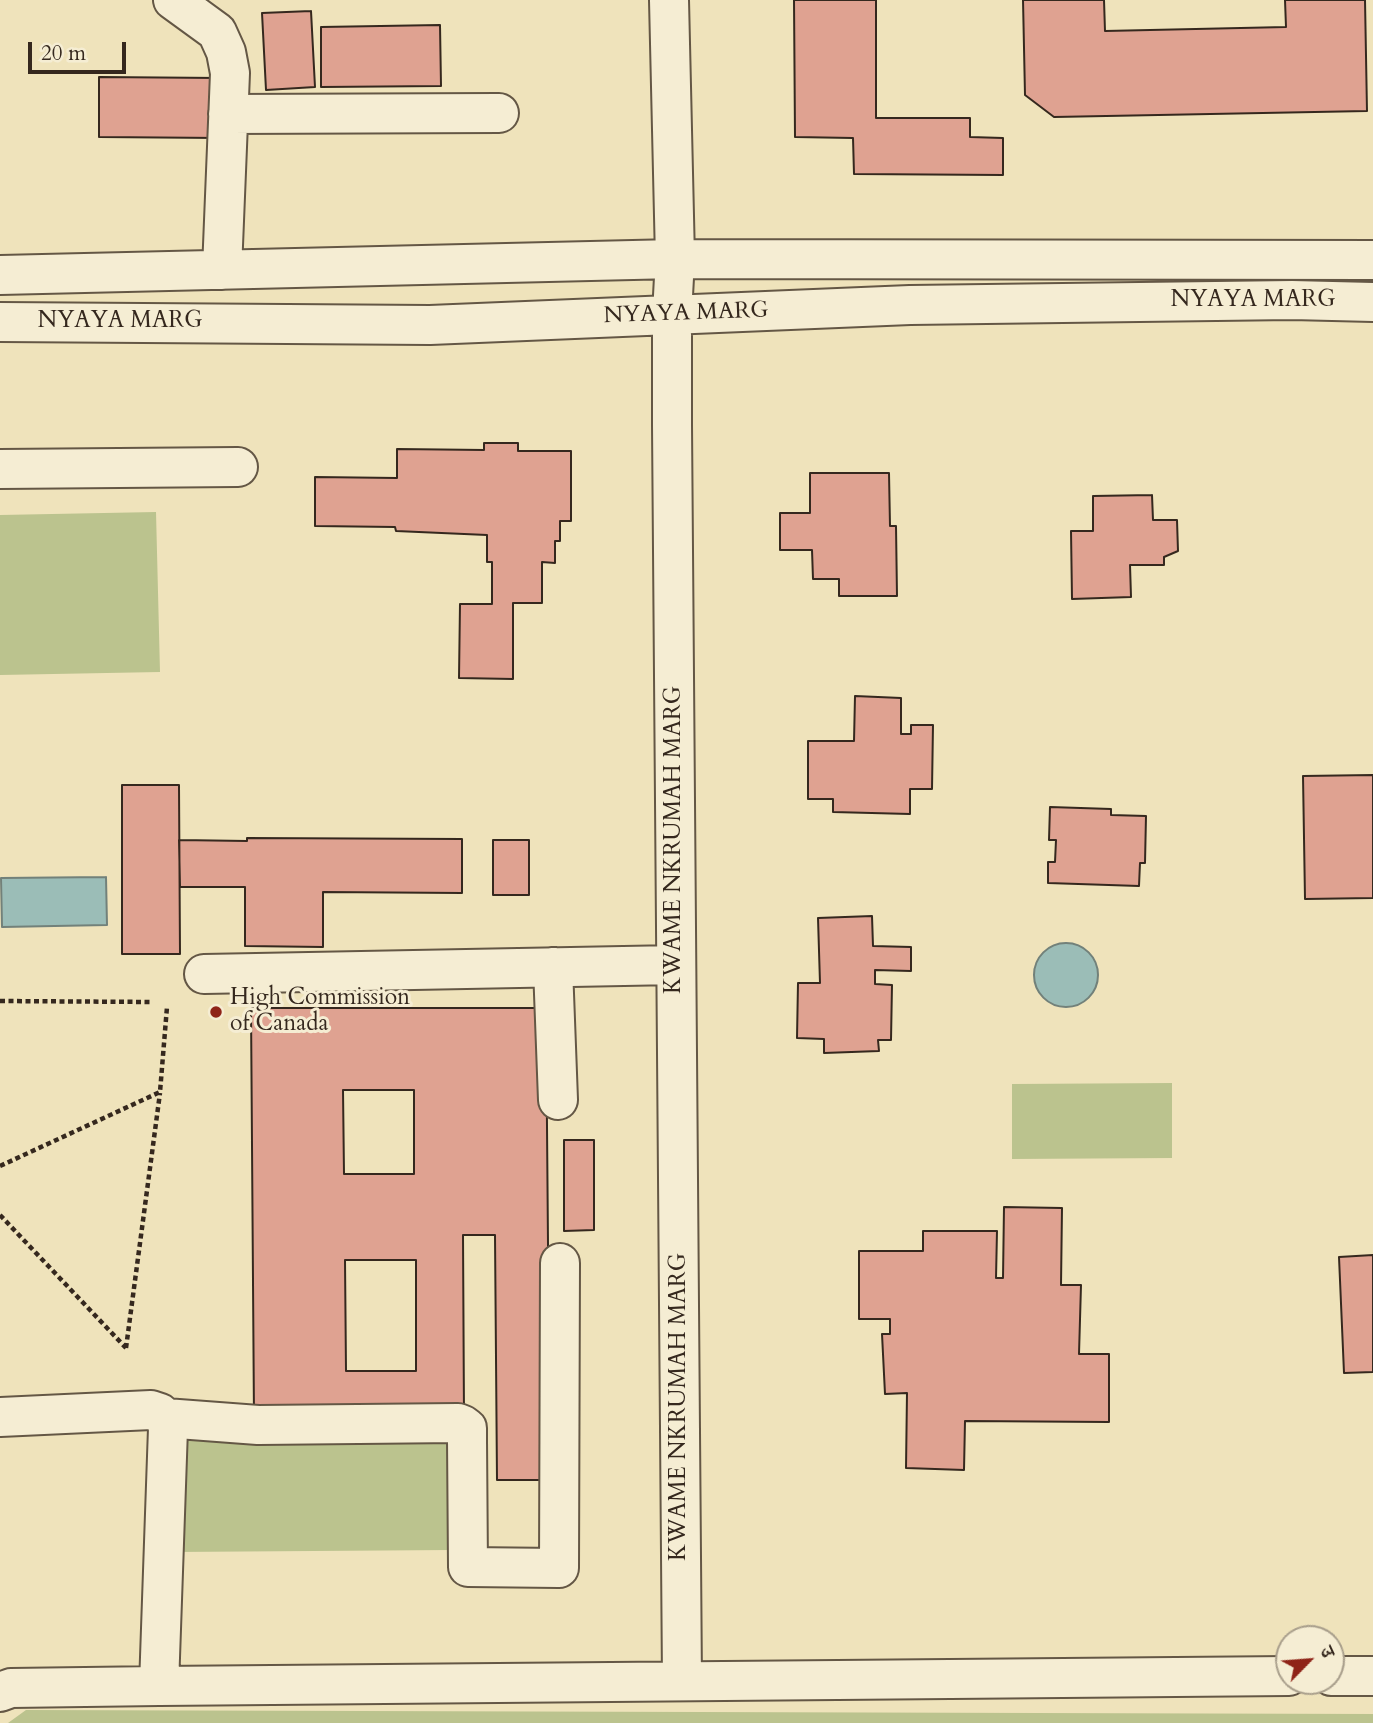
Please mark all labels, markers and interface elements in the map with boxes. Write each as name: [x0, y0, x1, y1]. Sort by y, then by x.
scale bar: [32, 28, 130, 72]
text: 20 m: [41, 39, 86, 68]
street label: NYAYA MARG: [1171, 287, 1335, 315]
street label: NYAYA MARG: [603, 297, 769, 331]
street label: NYAYA MARG: [38, 308, 202, 336]
street label: KWAME NKRUMAH MARG: [661, 686, 689, 994]
place label: High Commission of Canada: [230, 985, 410, 1039]
marker: High Commission of Canada: [208, 1004, 224, 1020]
street label: KWAME NKRUMAH MARG: [666, 1253, 694, 1561]
north arrow: [1275, 1625, 1345, 1695]
text: उ: [1313, 1642, 1341, 1662]

